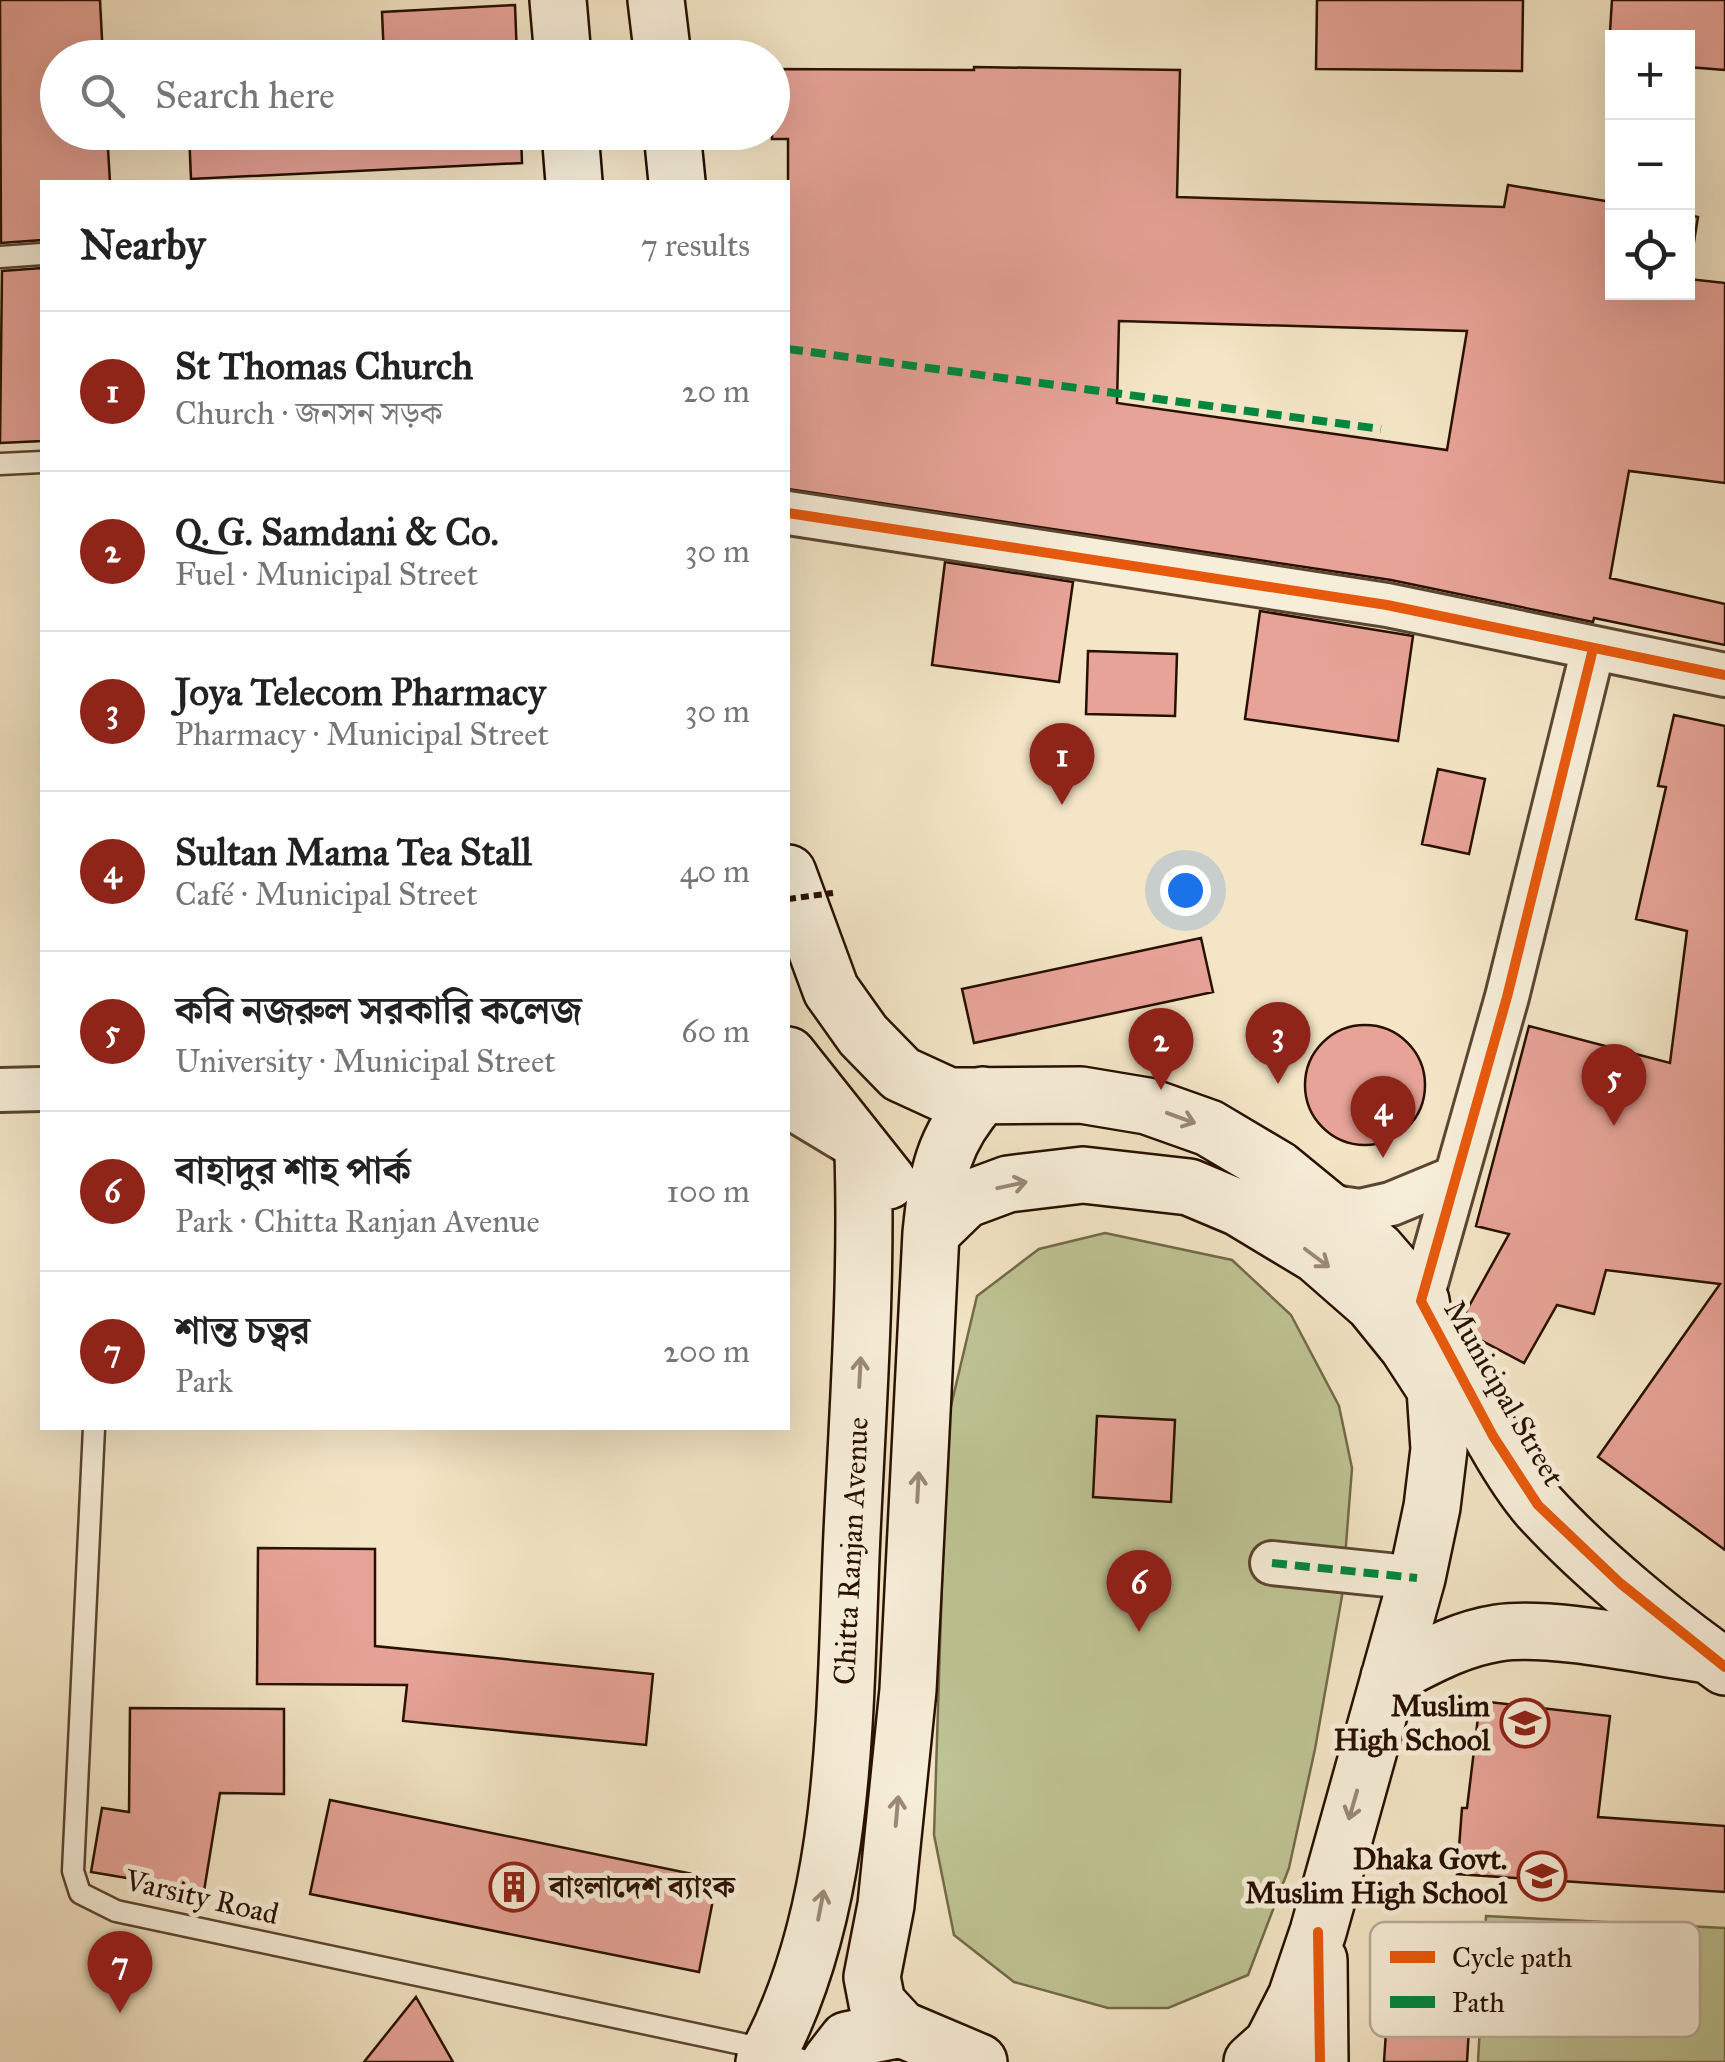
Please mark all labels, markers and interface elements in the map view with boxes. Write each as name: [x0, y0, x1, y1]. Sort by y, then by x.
map controls: [1605, 30, 1695, 300]
button: +: [1605, 30, 1695, 120]
search box: [40, 40, 790, 150]
icon: search: [75, 68, 130, 123]
text: Search here: [155, 72, 335, 118]
button: −: [1605, 120, 1695, 210]
button: locate: [1605, 210, 1695, 300]
text: Nearby: [80, 219, 205, 271]
text: 7 results: [641, 226, 750, 265]
text: St Thomas Church: [175, 343, 473, 389]
text: 1: [106, 372, 119, 411]
text: 20 m: [682, 372, 750, 411]
text: Church · জনসন সড়ক: [175, 394, 442, 433]
text: Q. G. Samdani & Co.: [175, 509, 499, 555]
text: 2: [105, 532, 120, 571]
text: 30 m: [685, 532, 750, 571]
text: Fuel · Municipal Street: [175, 555, 478, 594]
text: Joya Telecom Pharmacy: [175, 669, 546, 715]
text: 3: [106, 692, 119, 731]
text: 30 m: [685, 692, 750, 731]
text: Pharmacy · Municipal Street: [175, 715, 549, 754]
pin: 1: [1030, 722, 1094, 805]
text: Sultan Mama Tea Stall: [175, 829, 532, 875]
text: 4: [104, 852, 121, 891]
text: 40 m: [680, 852, 750, 891]
your location: [1160, 865, 1211, 916]
text: Café · Municipal Street: [175, 875, 478, 914]
text: কবি নজরুল সরকারি কলেজ: [175, 987, 582, 1033]
pin: 3: [1246, 1002, 1310, 1084]
pin: 2: [1128, 1008, 1194, 1090]
text: 5: [105, 1012, 120, 1051]
text: 60 m: [681, 1012, 750, 1051]
text: University · Municipal Street: [175, 1042, 556, 1081]
pin: 5: [1582, 1044, 1646, 1126]
pin: 4: [1350, 1076, 1416, 1158]
one-way arrow: [1165, 1110, 1196, 1128]
text: বাহাদুর শাহ পার্ক: [175, 1147, 411, 1193]
text: 6: [104, 1172, 121, 1211]
text: 100 m: [666, 1172, 750, 1211]
one-way arrow: [995, 1175, 1027, 1194]
text: Park · Chitta Ranjan Avenue: [175, 1202, 540, 1241]
one-way arrow: [1303, 1247, 1330, 1268]
street label: Municipal Street: [1436, 1294, 1572, 1493]
text: শান্ত চত্বর: [175, 1307, 310, 1353]
text: 7: [104, 1332, 121, 1371]
text: 200 m: [663, 1332, 750, 1371]
one-way arrow: [851, 1356, 870, 1388]
text: Park: [175, 1362, 233, 1401]
street label: Chitta Ranjan Avenue: [826, 1416, 876, 1686]
one-way arrow: [909, 1471, 928, 1503]
pin: 6: [1106, 1550, 1172, 1632]
place label: Muslim High School: [1334, 1688, 1491, 1758]
school or university icon: Muslim High School: [1499, 1697, 1551, 1749]
one-way arrow: [1343, 1789, 1362, 1820]
one-way arrow: [888, 1795, 907, 1828]
place label: Dhaka Govt. Muslim High School: [1245, 1841, 1508, 1911]
school or university icon: Dhaka Govt. Muslim High School: [1516, 1850, 1568, 1902]
building icon: বাংলাদেশ ব্যাংক: [488, 1861, 540, 1913]
street label: Varsity Road: [121, 1862, 282, 1932]
place label: বাংলাদেশ ব্যাংক: [547, 1869, 737, 1905]
one-way arrow: [812, 1889, 831, 1922]
legend: [1370, 1922, 1700, 2037]
pin: 7: [88, 1930, 152, 2013]
text: Cycle path: [1452, 1940, 1573, 1975]
text: Path: [1452, 1985, 1505, 2020]

